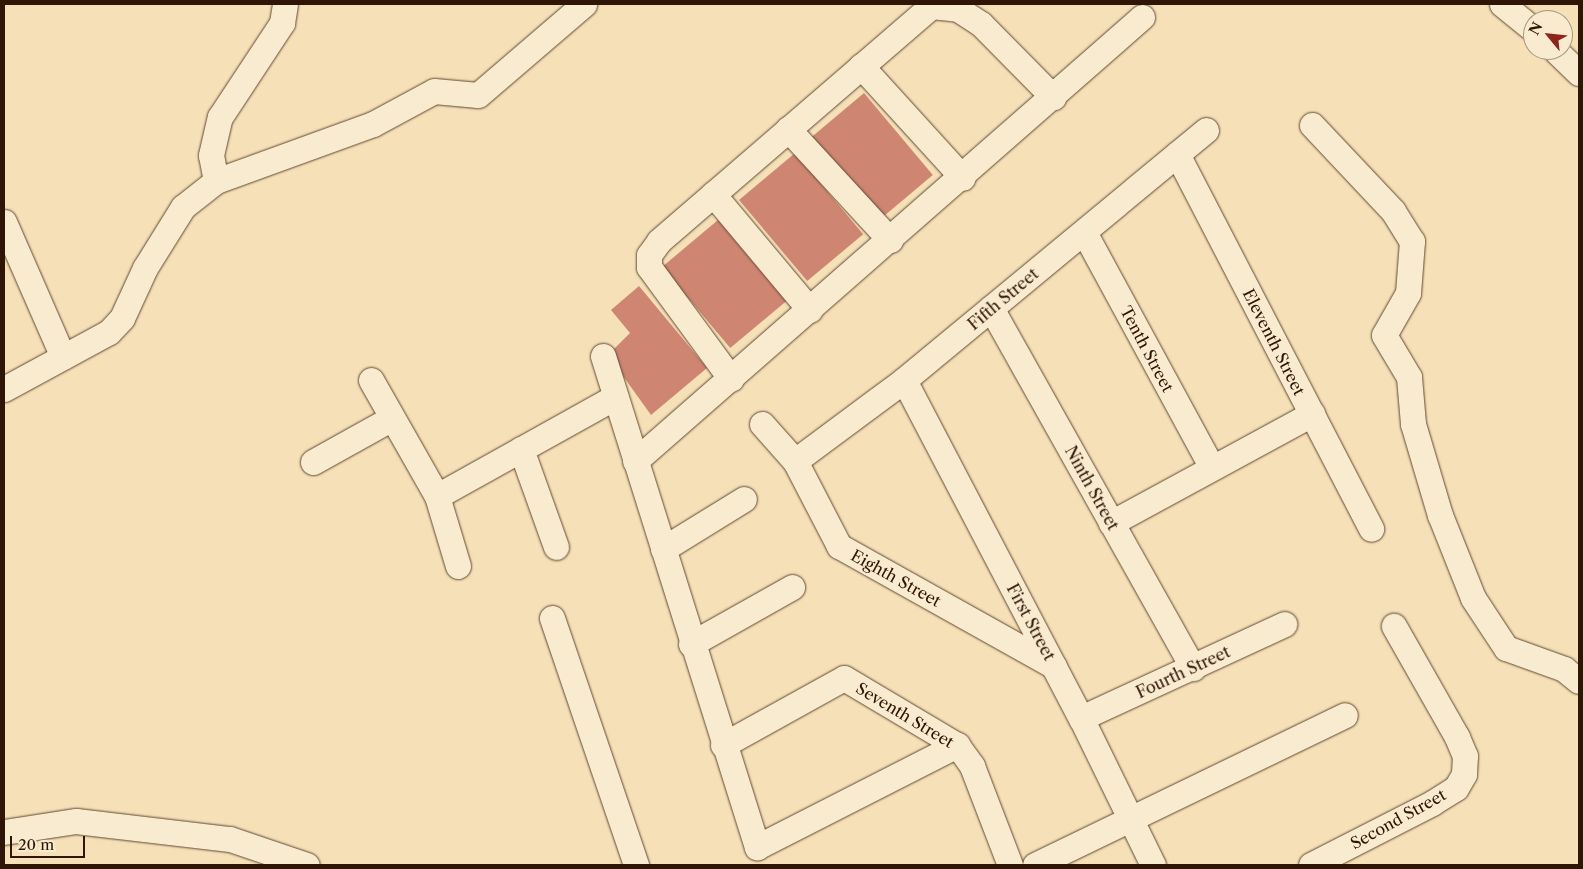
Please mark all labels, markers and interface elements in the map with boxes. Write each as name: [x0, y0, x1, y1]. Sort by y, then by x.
north arrow: [1523, 10, 1573, 60]
text: N: [1525, 19, 1546, 38]
street label: Fifth Street: [964, 264, 1042, 334]
street label: Eleventh Street: [1239, 286, 1309, 398]
street label: Tenth Street: [1116, 303, 1178, 395]
street label: Ninth Street: [1061, 443, 1123, 533]
street label: Eighth Street: [848, 545, 944, 611]
street label: First Street: [1003, 580, 1059, 664]
street label: Fourth Street: [1133, 642, 1233, 702]
street label: Seventh Street: [853, 678, 957, 752]
street label: Second Street: [1347, 785, 1449, 853]
scale bar: [12, 826, 88, 858]
text: 20 m: [18, 835, 54, 854]

